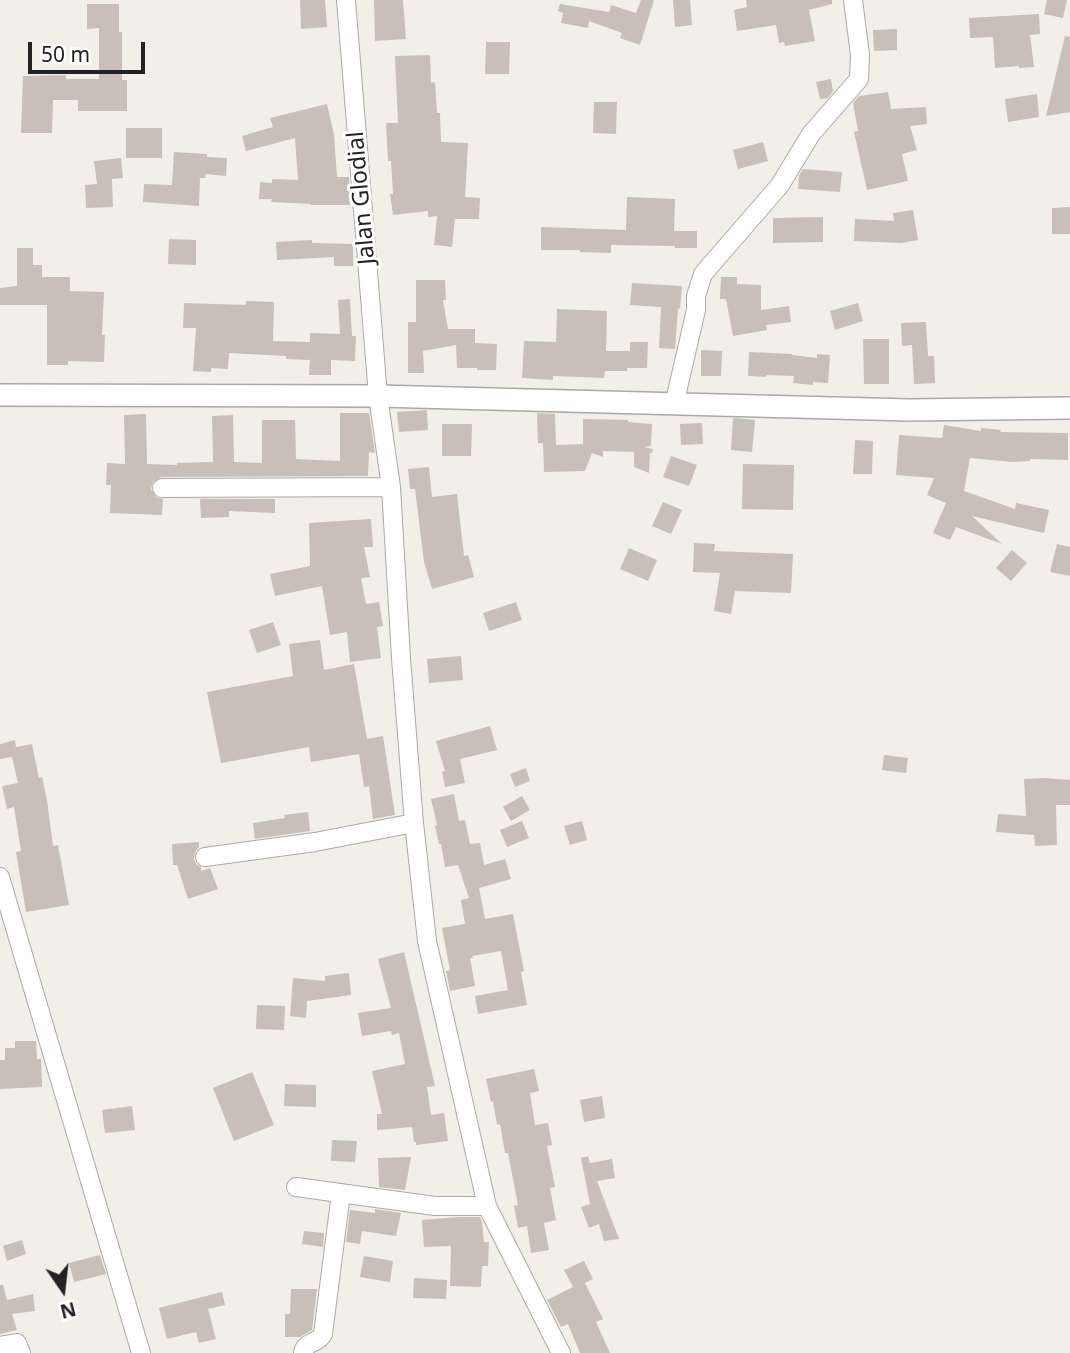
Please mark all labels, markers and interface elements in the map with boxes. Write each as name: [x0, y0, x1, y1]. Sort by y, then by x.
scale bar: [32, 28, 149, 72]
text: 50 m: [41, 40, 90, 68]
street label: Jalan Glodial: [342, 130, 382, 266]
north arrow: [28, 1255, 98, 1325]
text: N: [57, 1296, 79, 1325]

